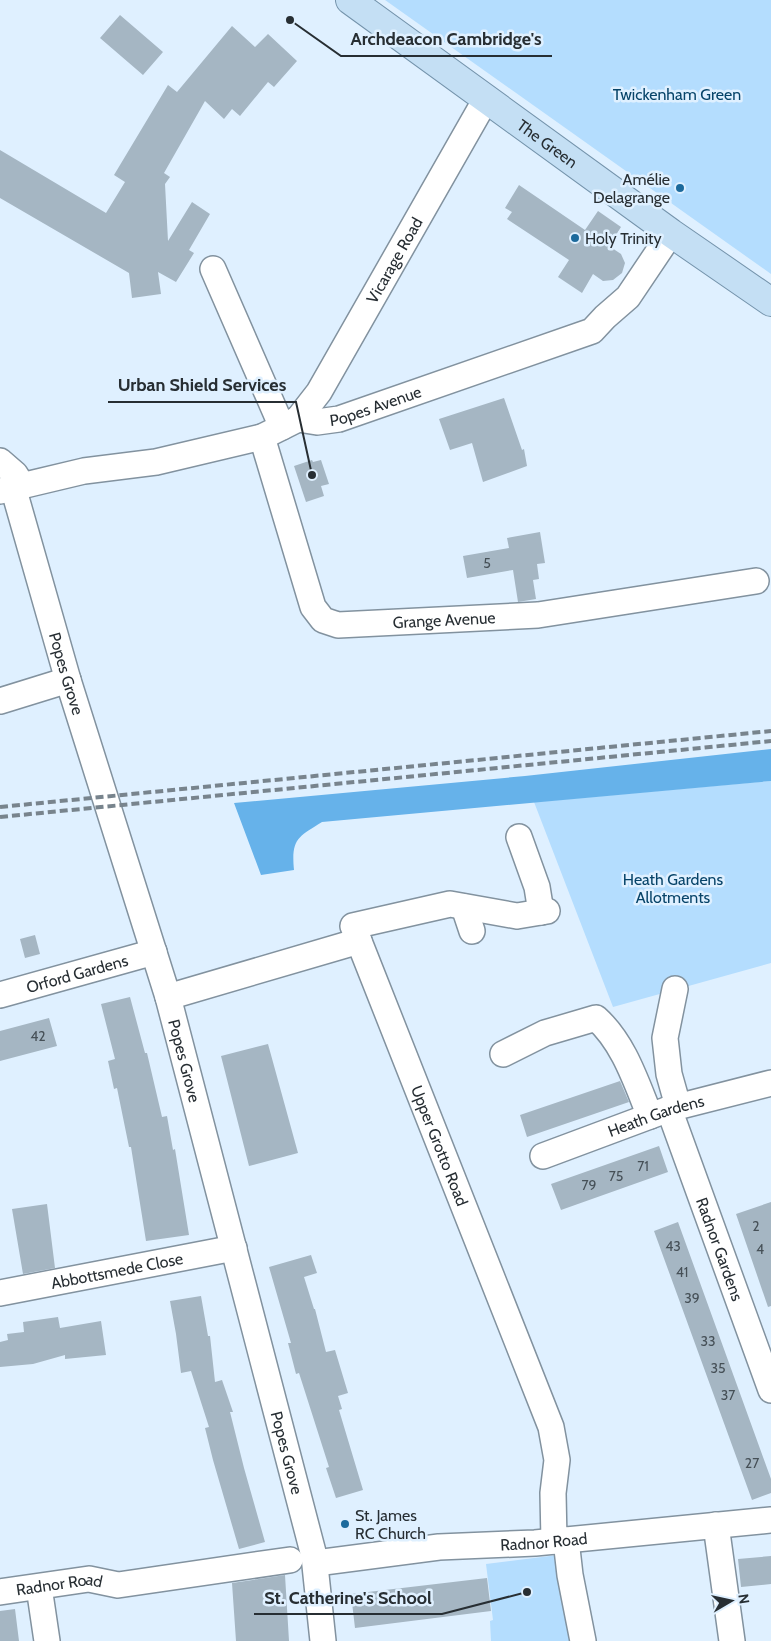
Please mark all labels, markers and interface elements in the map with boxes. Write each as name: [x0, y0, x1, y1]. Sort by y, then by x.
callout: Archdeacon Cambridge's: [341, 23, 552, 56]
text: Archdeacon Cambridge's: [350, 28, 542, 50]
park label: Twickenham Green: [613, 85, 741, 104]
street label: The Green: [514, 115, 581, 172]
place label: Amélie Delagrange: [593, 170, 670, 207]
marker: Amélie Delagrange: [674, 182, 686, 194]
street label: Vicarage Road: [362, 214, 426, 307]
place label: Holy Trinity: [585, 229, 662, 248]
marker: Holy Trinity: [569, 232, 581, 244]
callout: Urban Shield Services: [108, 369, 296, 402]
text: Urban Shield Services: [118, 374, 287, 396]
street label: Popes Avenue: [328, 382, 424, 430]
house number: 5: [483, 554, 491, 572]
street label: Grange Avenue: [392, 608, 496, 632]
street label: Popes Grove: [45, 630, 88, 717]
park label: Heath Gardens Allotments: [623, 870, 724, 907]
street label: Orford Gardens: [24, 950, 130, 997]
street label: Popes Grove: [165, 1017, 205, 1104]
house number: 42: [30, 1027, 46, 1045]
street label: Upper Grotto Road: [407, 1082, 472, 1209]
street label: Heath Gardens: [605, 1091, 706, 1141]
house number: 71: [637, 1157, 649, 1175]
house number: 75: [609, 1167, 623, 1185]
house number: 79: [582, 1176, 597, 1194]
street label: Radnor Gardens: [692, 1195, 747, 1304]
house number: 2: [752, 1217, 760, 1235]
house number: 43: [665, 1237, 681, 1255]
house number: 4: [756, 1240, 764, 1258]
street label: Abbottsmede Close: [49, 1249, 184, 1293]
house number: 41: [676, 1263, 688, 1281]
house number: 39: [684, 1289, 700, 1307]
house number: 33: [700, 1332, 716, 1350]
house number: 35: [710, 1359, 726, 1377]
house number: 37: [721, 1386, 735, 1404]
street label: Popes Grove: [267, 1409, 307, 1496]
house number: 27: [745, 1454, 759, 1472]
place label: St. James RC Church: [355, 1506, 426, 1543]
marker: St. James RC Church: [339, 1518, 351, 1530]
street label: Radnor Road: [500, 1528, 588, 1554]
street label: Radnor Road: [15, 1569, 104, 1599]
north arrow: [706, 1576, 756, 1626]
callout: St. Catherine's School: [254, 1581, 442, 1614]
text: St. Catherine's School: [264, 1587, 432, 1609]
text: N: [734, 1593, 754, 1605]

